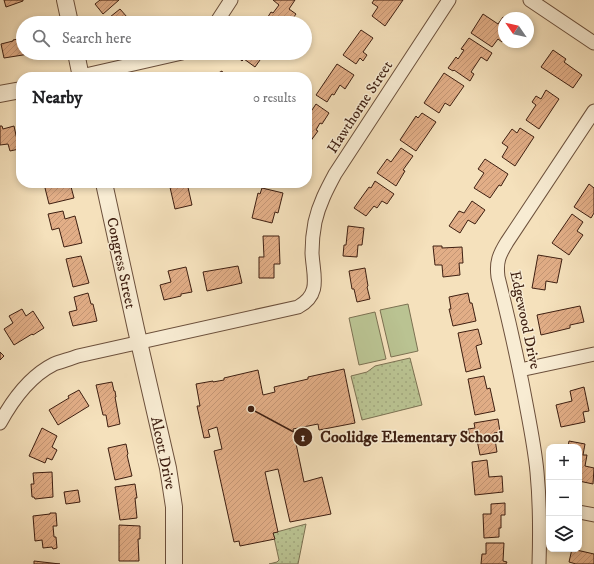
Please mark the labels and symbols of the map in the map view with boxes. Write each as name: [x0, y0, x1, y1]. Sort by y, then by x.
north arrow: [498, 12, 534, 48]
street label: Hawthorne Street: [323, 57, 397, 157]
street label: Congress Street: [102, 216, 140, 311]
street label: Edgewood Drive: [505, 269, 545, 371]
street label: Alcott Drive: [146, 415, 180, 491]
callout: Coolidge Elementary School: [293, 423, 512, 451]
text: Coolidge Elementary School: [320, 427, 505, 447]
text: 1: [301, 430, 306, 445]

